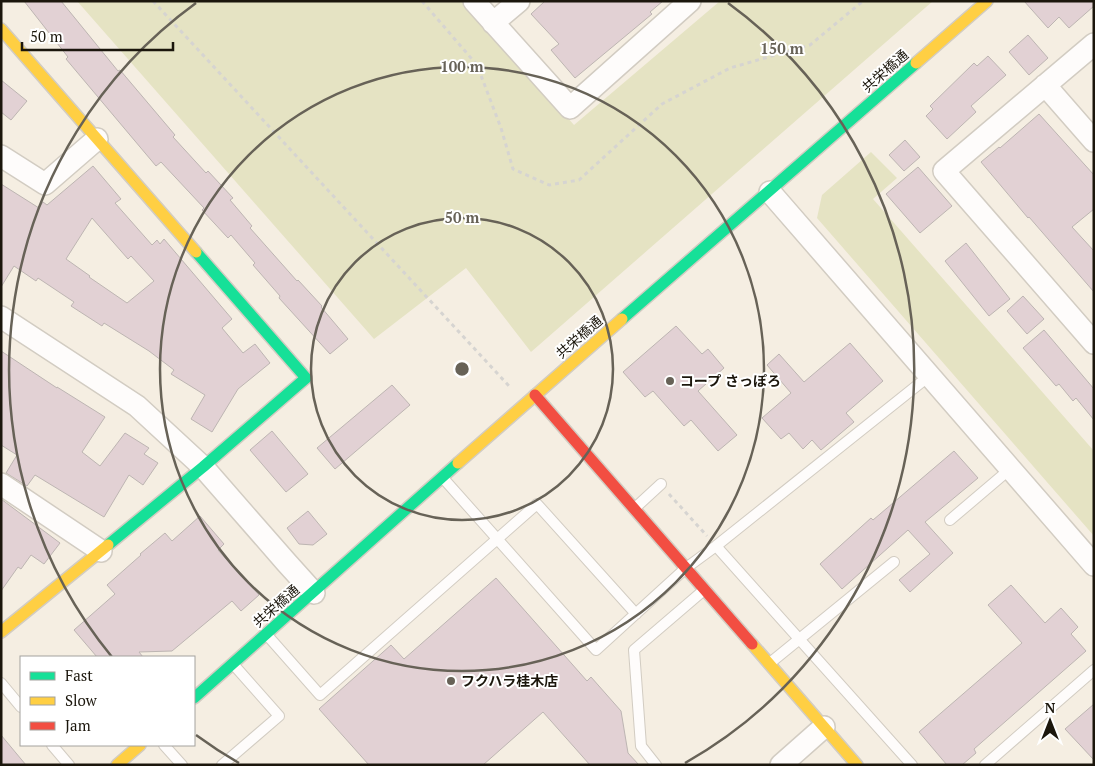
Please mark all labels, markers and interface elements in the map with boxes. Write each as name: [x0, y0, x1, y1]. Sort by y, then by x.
scale bar: [22, 20, 174, 52]
text: 50 m: [30, 26, 63, 46]
text: 150 m: [760, 38, 804, 58]
street label: 共栄橋通: [857, 45, 912, 96]
text: 100 m: [440, 56, 484, 76]
text: 50 m: [445, 207, 480, 227]
street label: 共栄橋通: [551, 311, 606, 362]
centre of rings: [453, 360, 471, 378]
place label: コープ さっぽろ: [680, 371, 781, 390]
marker: コープ さっぽろ: [664, 375, 676, 387]
street label: 共栄橋通: [248, 580, 303, 631]
legend: [20, 656, 195, 746]
text: Fast: [65, 665, 93, 685]
place label: フクハラ桂木店: [461, 671, 558, 690]
marker: フクハラ桂木店: [445, 675, 457, 687]
text: Slow: [65, 690, 98, 710]
north arrow: [1025, 696, 1075, 746]
text: N: [1045, 698, 1056, 717]
text: Jam: [65, 715, 91, 735]

